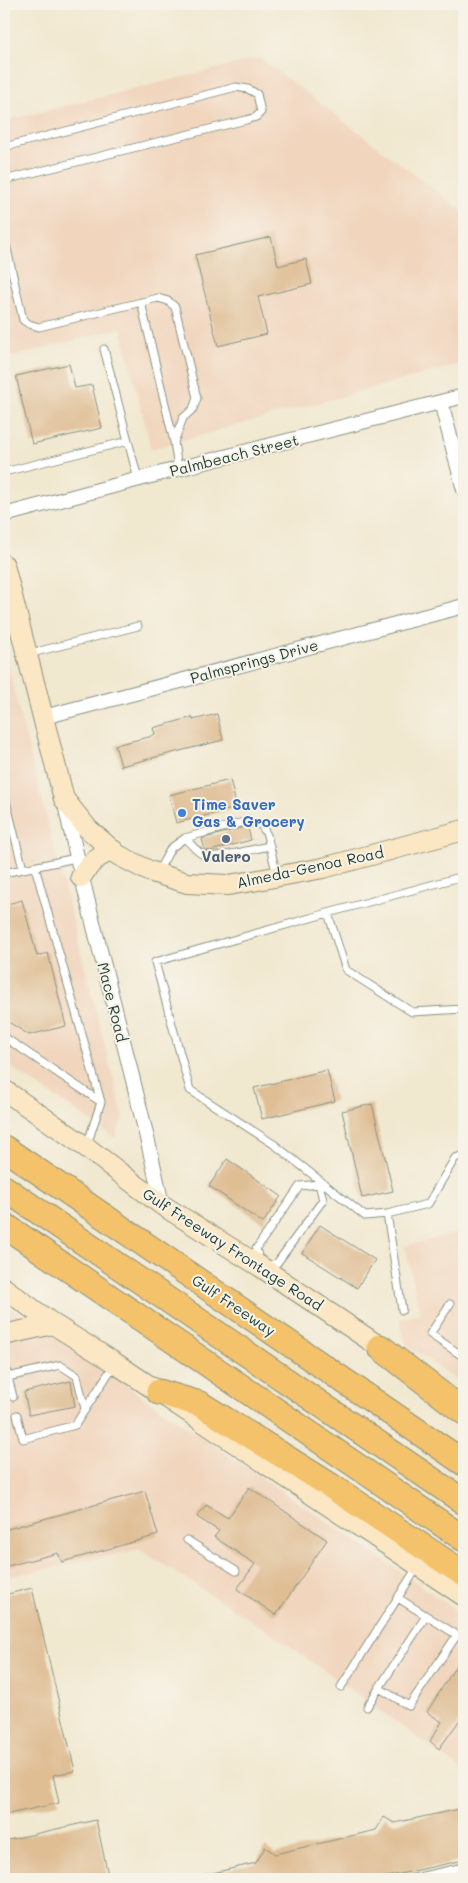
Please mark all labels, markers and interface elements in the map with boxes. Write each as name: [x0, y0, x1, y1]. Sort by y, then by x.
street label: Palmbeach Street: [167, 429, 301, 481]
street label: Palmsprings Drive: [188, 634, 320, 688]
place label: Time Saver Gas & Grocery: [192, 794, 305, 831]
marker: Time Saver Gas & Grocery: [176, 807, 188, 819]
marker: Valero: [220, 833, 232, 845]
street label: Almeda-Genoa Road: [235, 842, 385, 892]
place label: Valero: [201, 846, 251, 866]
street label: Mace Road: [93, 960, 133, 1044]
street label: Gulf Freeway Frontage Road: [140, 1184, 326, 1314]
street label: Gulf Freeway: [189, 1270, 279, 1340]

